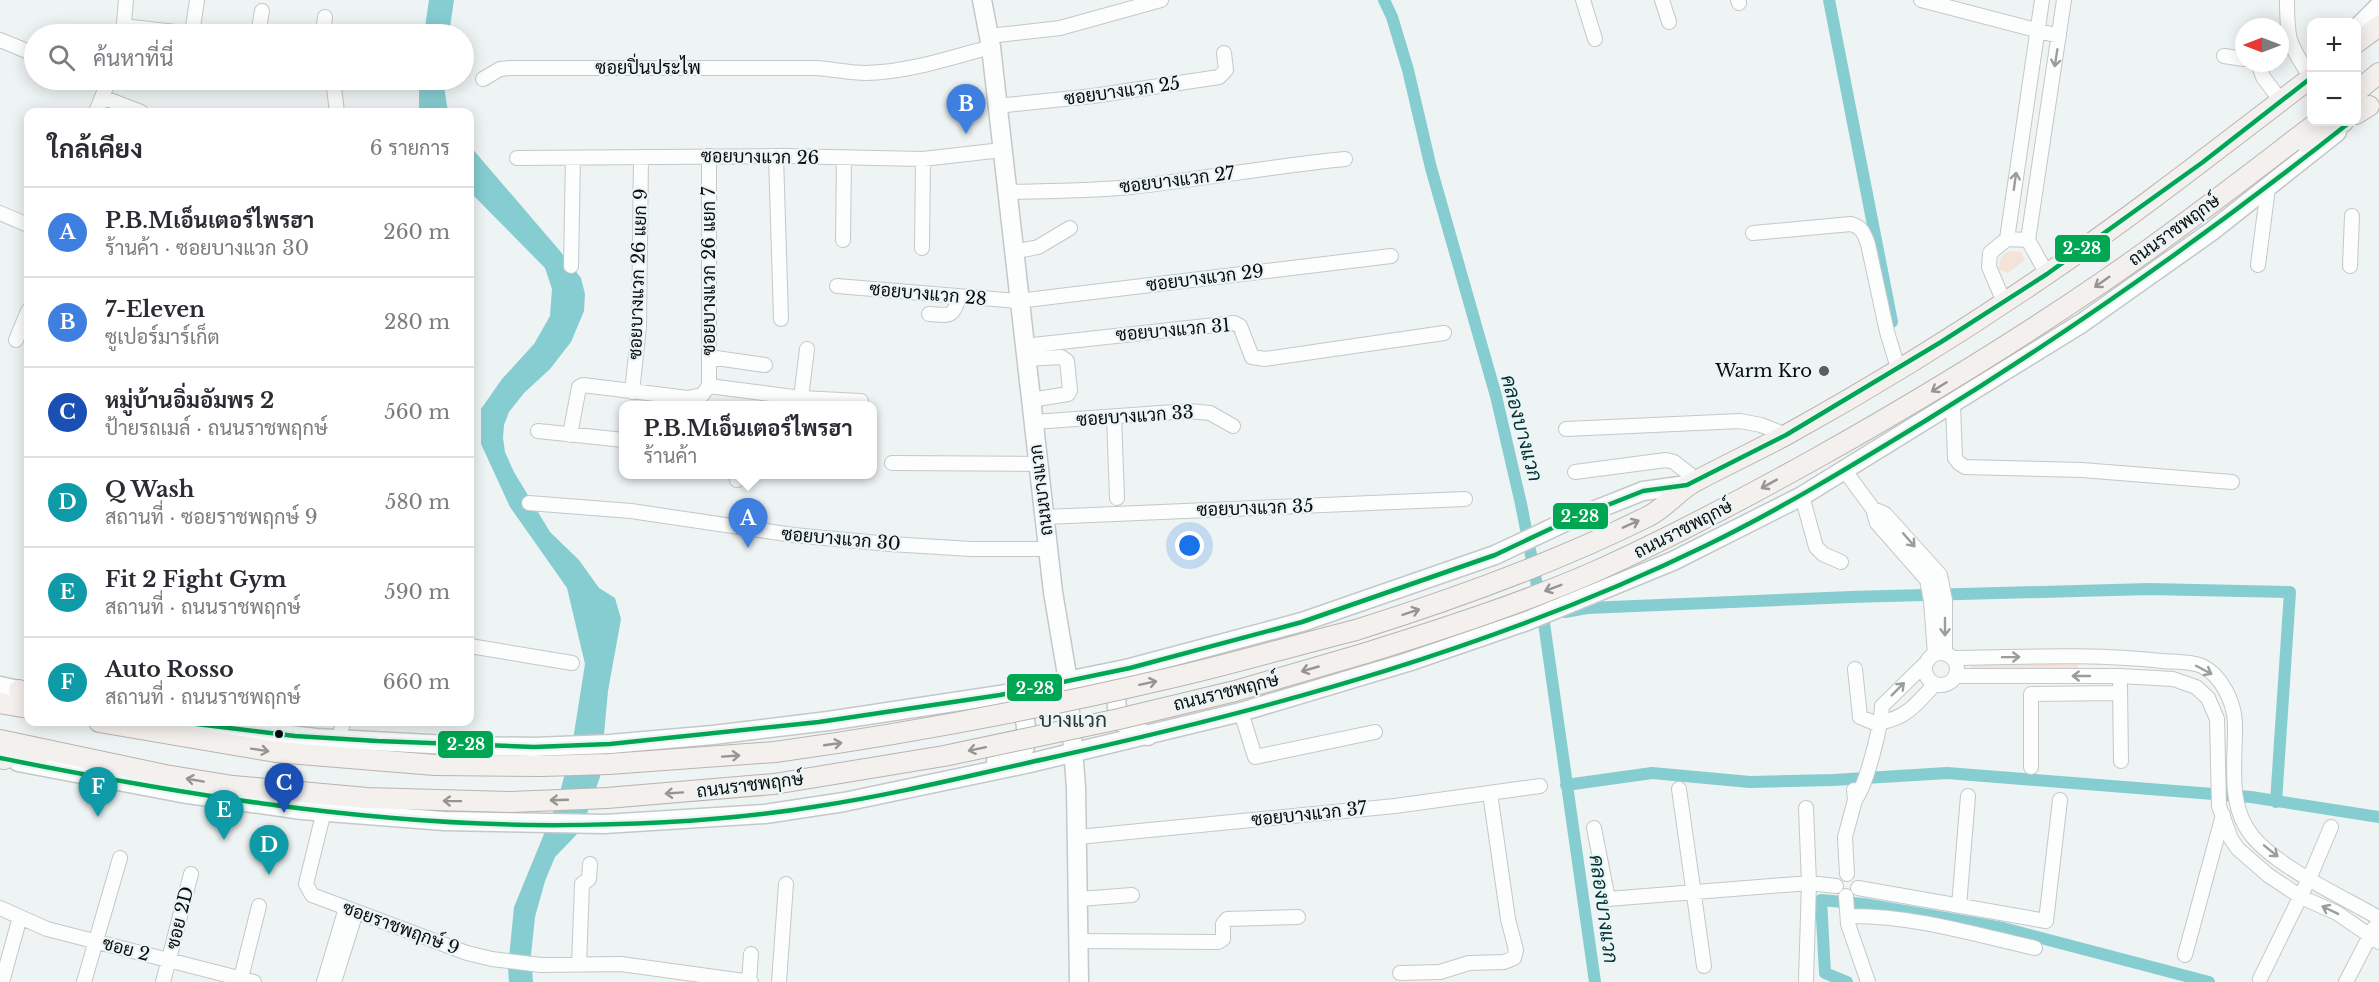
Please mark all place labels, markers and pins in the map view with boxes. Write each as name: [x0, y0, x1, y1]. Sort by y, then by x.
pin: B: [946, 84, 986, 134]
place label: Warm Kro: [1714, 360, 1812, 382]
marker: Warm Kro: [1817, 364, 1831, 378]
pin: A: [728, 498, 768, 548]
unlabelled marker: [273, 728, 285, 740]
pin: C: [264, 764, 304, 813]
pin: F: [78, 768, 118, 817]
pin: E: [204, 790, 244, 840]
pin: D: [250, 826, 288, 875]

